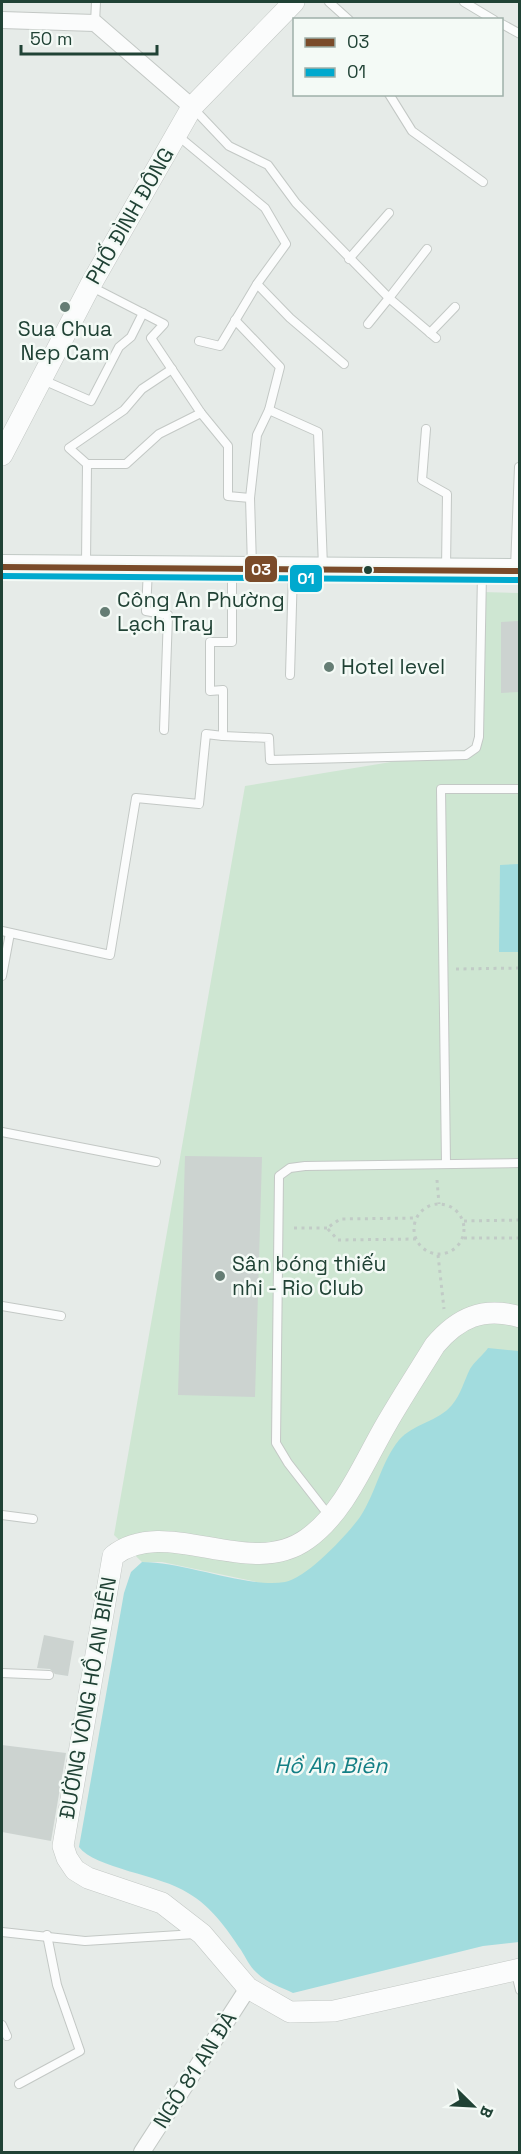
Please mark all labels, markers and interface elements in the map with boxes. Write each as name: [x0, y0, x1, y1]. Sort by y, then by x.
scale bar: [21, 18, 158, 56]
legend: [293, 18, 503, 96]
text: 50 m: [30, 27, 72, 50]
text: 03: [347, 30, 369, 53]
text: 01: [347, 60, 366, 83]
street label: PHỐ ĐÌNH ĐÔNG: [79, 142, 180, 289]
marker: Sua Chua Nep Cam: [58, 300, 72, 314]
place label: Sua Chua Nep Cam: [18, 315, 112, 366]
line badge: 03: [244, 555, 278, 583]
text: 03: [251, 559, 271, 580]
line badge: 01: [289, 564, 323, 593]
unlabelled marker: [362, 564, 374, 576]
text: 01: [297, 568, 315, 589]
place label: Công An Phường Lạch Tray: [117, 586, 285, 637]
marker: Công An Phường Lạch Tray: [98, 605, 112, 619]
place label: Hotel level: [341, 653, 445, 680]
marker: Hotel level: [322, 660, 336, 674]
place label: Sân bóng thiếu nhi - Rio Club: [232, 1250, 386, 1301]
marker: Sân bóng thiếu nhi - Rio Club: [213, 1269, 227, 1283]
street label: ĐƯỜNG VÒNG HỒ AN BIÊN: [52, 1575, 122, 1821]
water label: Hồ An Biên: [275, 1751, 388, 1779]
street label: NGÕ 81 AN ĐÀ: [147, 2006, 242, 2133]
north arrow: [443, 2076, 503, 2136]
text: B: [474, 2103, 498, 2121]

